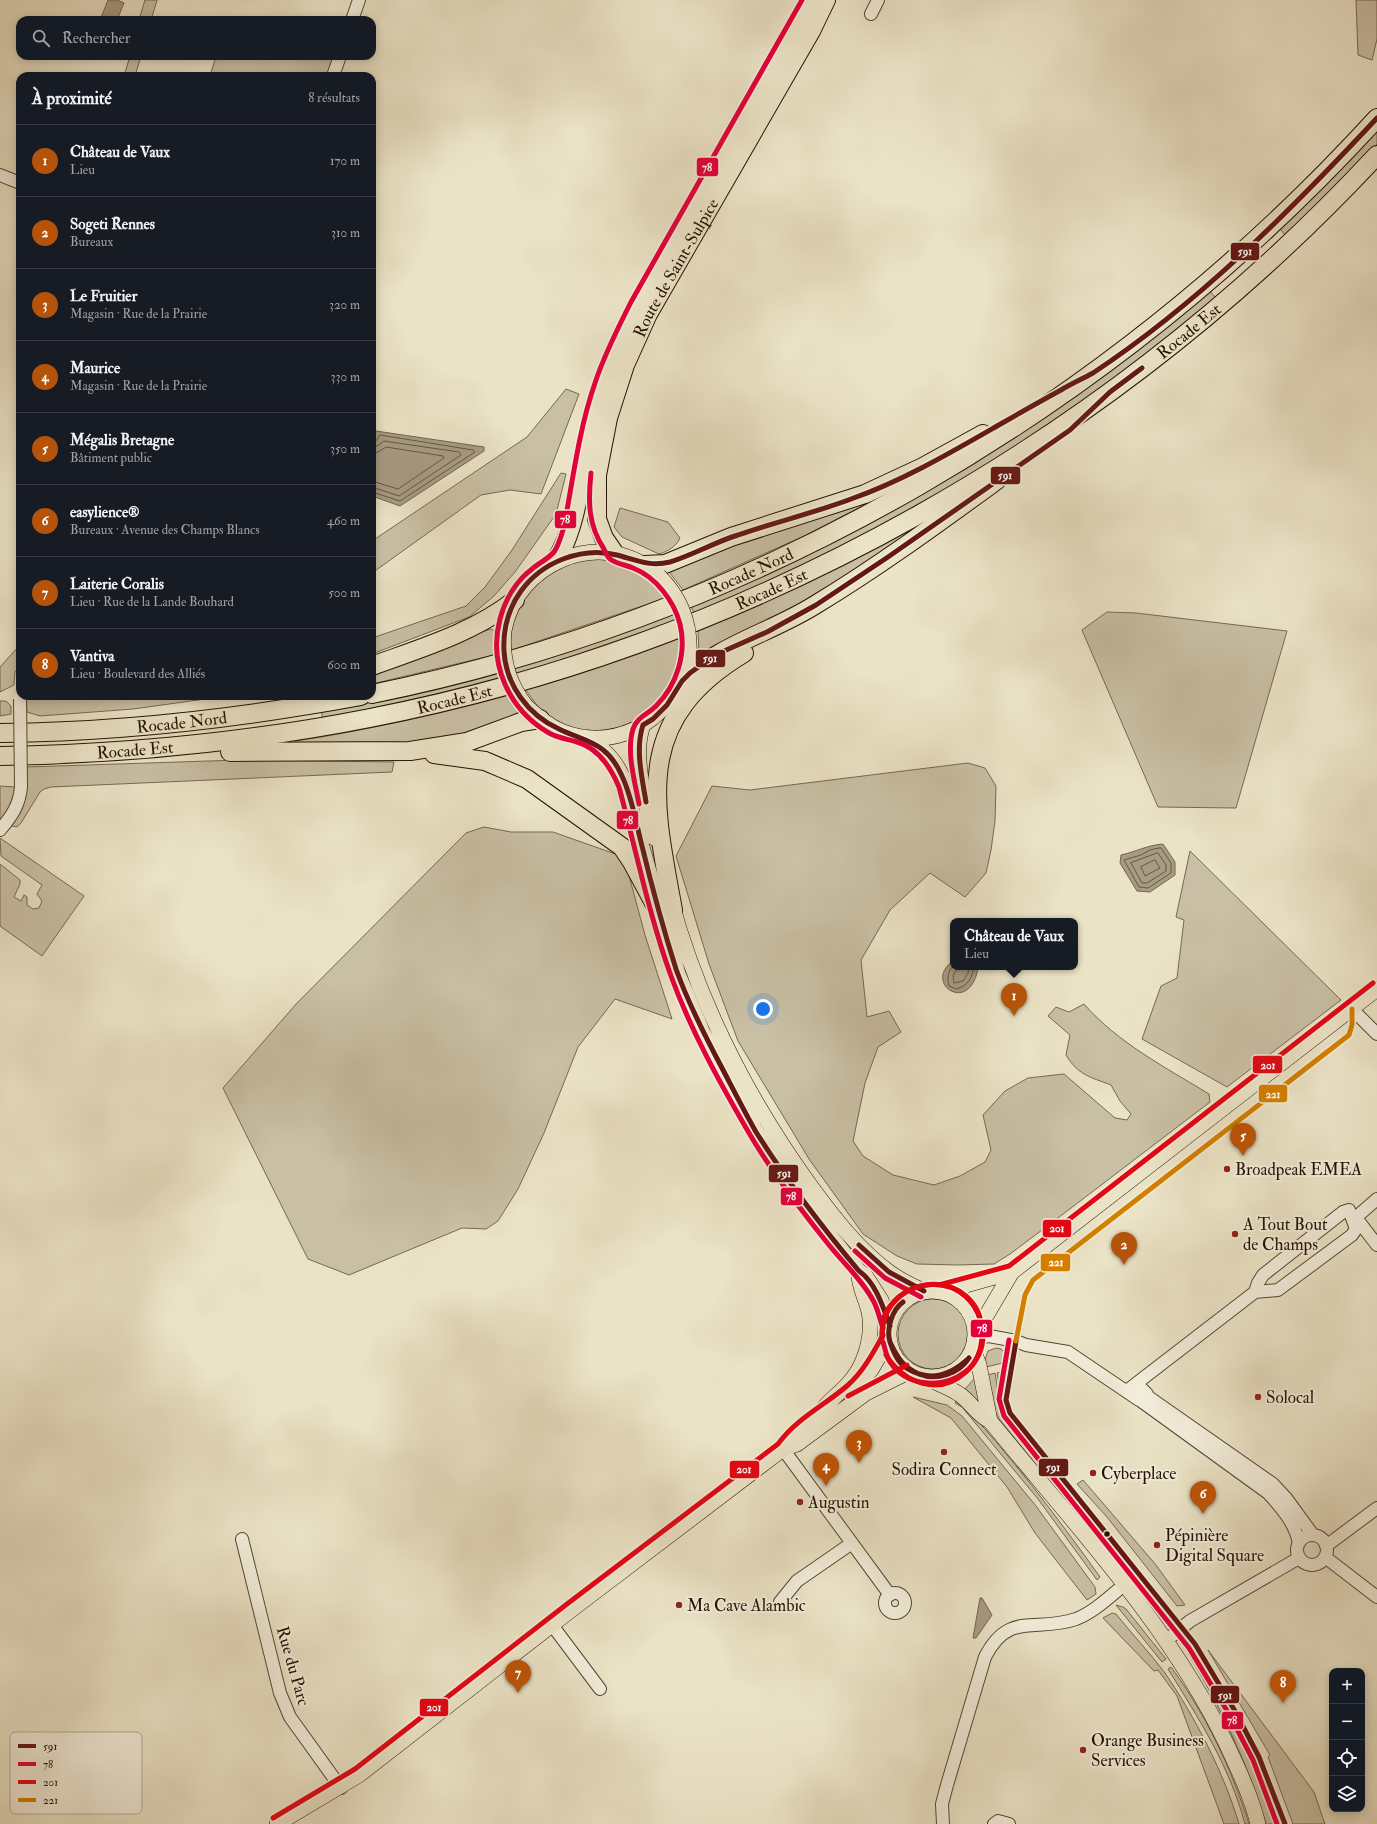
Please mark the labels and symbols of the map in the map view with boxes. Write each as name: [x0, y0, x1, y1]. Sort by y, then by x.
line badge: 78: [696, 157, 719, 177]
text: 78: [702, 161, 713, 174]
street label: Route de Saint-Sulpice: [628, 195, 723, 341]
line badge: 591: [1230, 242, 1260, 261]
text: 591: [1238, 245, 1252, 258]
street label: Rocade Est: [1152, 298, 1225, 363]
line badge: 591: [990, 466, 1021, 485]
text: 591: [998, 469, 1012, 482]
line badge: 78: [554, 510, 577, 529]
text: 78: [560, 513, 571, 526]
street label: Rocade Nord: [705, 543, 797, 599]
street label: Rocade Est: [732, 563, 811, 614]
line badge: 591: [695, 649, 726, 668]
text: 591: [703, 652, 717, 665]
street label: Rocade Est: [415, 679, 495, 718]
street label: Rocade Nord: [136, 707, 229, 737]
street label: Rocade Est: [96, 736, 175, 763]
line badge: 78: [616, 810, 639, 830]
text: 78: [623, 814, 634, 827]
pin: 1: [1001, 983, 1027, 1016]
your location: [753, 999, 773, 1019]
line badge: 201: [1252, 1055, 1283, 1074]
text: 201: [1260, 1059, 1276, 1072]
line badge: 221: [1258, 1084, 1288, 1103]
text: 221: [1265, 1088, 1281, 1101]
pin: 5: [1230, 1123, 1256, 1156]
place label: Broadpeak EMEA: [1235, 1159, 1362, 1181]
line badge: 591: [768, 1164, 799, 1183]
marker: Broadpeak EMEA: [1222, 1164, 1232, 1174]
text: 591: [777, 1167, 791, 1180]
line badge: 78: [780, 1187, 803, 1206]
text: 78: [786, 1190, 797, 1203]
place label: A Tout Bout de Champs: [1242, 1214, 1328, 1256]
line badge: 201: [1042, 1219, 1072, 1238]
text: 201: [1049, 1222, 1065, 1235]
marker: A Tout Bout de Champs: [1230, 1229, 1240, 1239]
pin: 2: [1111, 1232, 1137, 1265]
line badge: 221: [1040, 1253, 1071, 1272]
text: 221: [1048, 1256, 1064, 1269]
line badge: 78: [970, 1319, 993, 1338]
text: 78: [977, 1322, 988, 1335]
place label: Solocal: [1266, 1387, 1315, 1408]
marker: Solocal: [1253, 1392, 1263, 1402]
pin: 3: [846, 1430, 872, 1463]
marker: Sodira Connect: [939, 1447, 949, 1457]
pin: 4: [813, 1453, 839, 1486]
line badge: 591: [1038, 1458, 1069, 1477]
place label: Sodira Connect: [891, 1459, 997, 1480]
line badge: 201: [729, 1460, 760, 1479]
text: 591: [1046, 1461, 1060, 1474]
text: 201: [736, 1463, 752, 1476]
place label: Cyberplace: [1101, 1463, 1176, 1485]
marker: Cyberplace: [1088, 1468, 1098, 1478]
pin: 6: [1190, 1481, 1216, 1514]
place label: Augustin: [807, 1492, 870, 1513]
marker: Augustin: [795, 1497, 805, 1507]
place label: Pépinière Digital Square: [1165, 1525, 1264, 1566]
unlabelled marker: [1102, 1529, 1112, 1539]
marker: Pépinière Digital Square: [1152, 1540, 1162, 1550]
place label: Ma Cave Alambic: [687, 1595, 806, 1616]
marker: Ma Cave Alambic: [674, 1600, 684, 1610]
street label: Rue du Parc: [272, 1624, 314, 1708]
pin: 7: [505, 1660, 531, 1693]
pin: 8: [1270, 1670, 1296, 1703]
line badge: 591: [1210, 1685, 1240, 1704]
text: 591: [1218, 1689, 1232, 1702]
line badge: 201: [419, 1698, 449, 1717]
text: 201: [426, 1701, 442, 1714]
line badge: 78: [1221, 1711, 1244, 1730]
text: 78: [1227, 1714, 1238, 1727]
place label: Orange Business Services: [1091, 1730, 1204, 1771]
legend: [10, 1732, 142, 1814]
text: 591: [43, 1740, 57, 1753]
marker: Orange Business Services: [1078, 1745, 1088, 1755]
text: 78: [43, 1758, 53, 1771]
text: 201: [43, 1776, 58, 1789]
text: 221: [43, 1794, 58, 1807]

